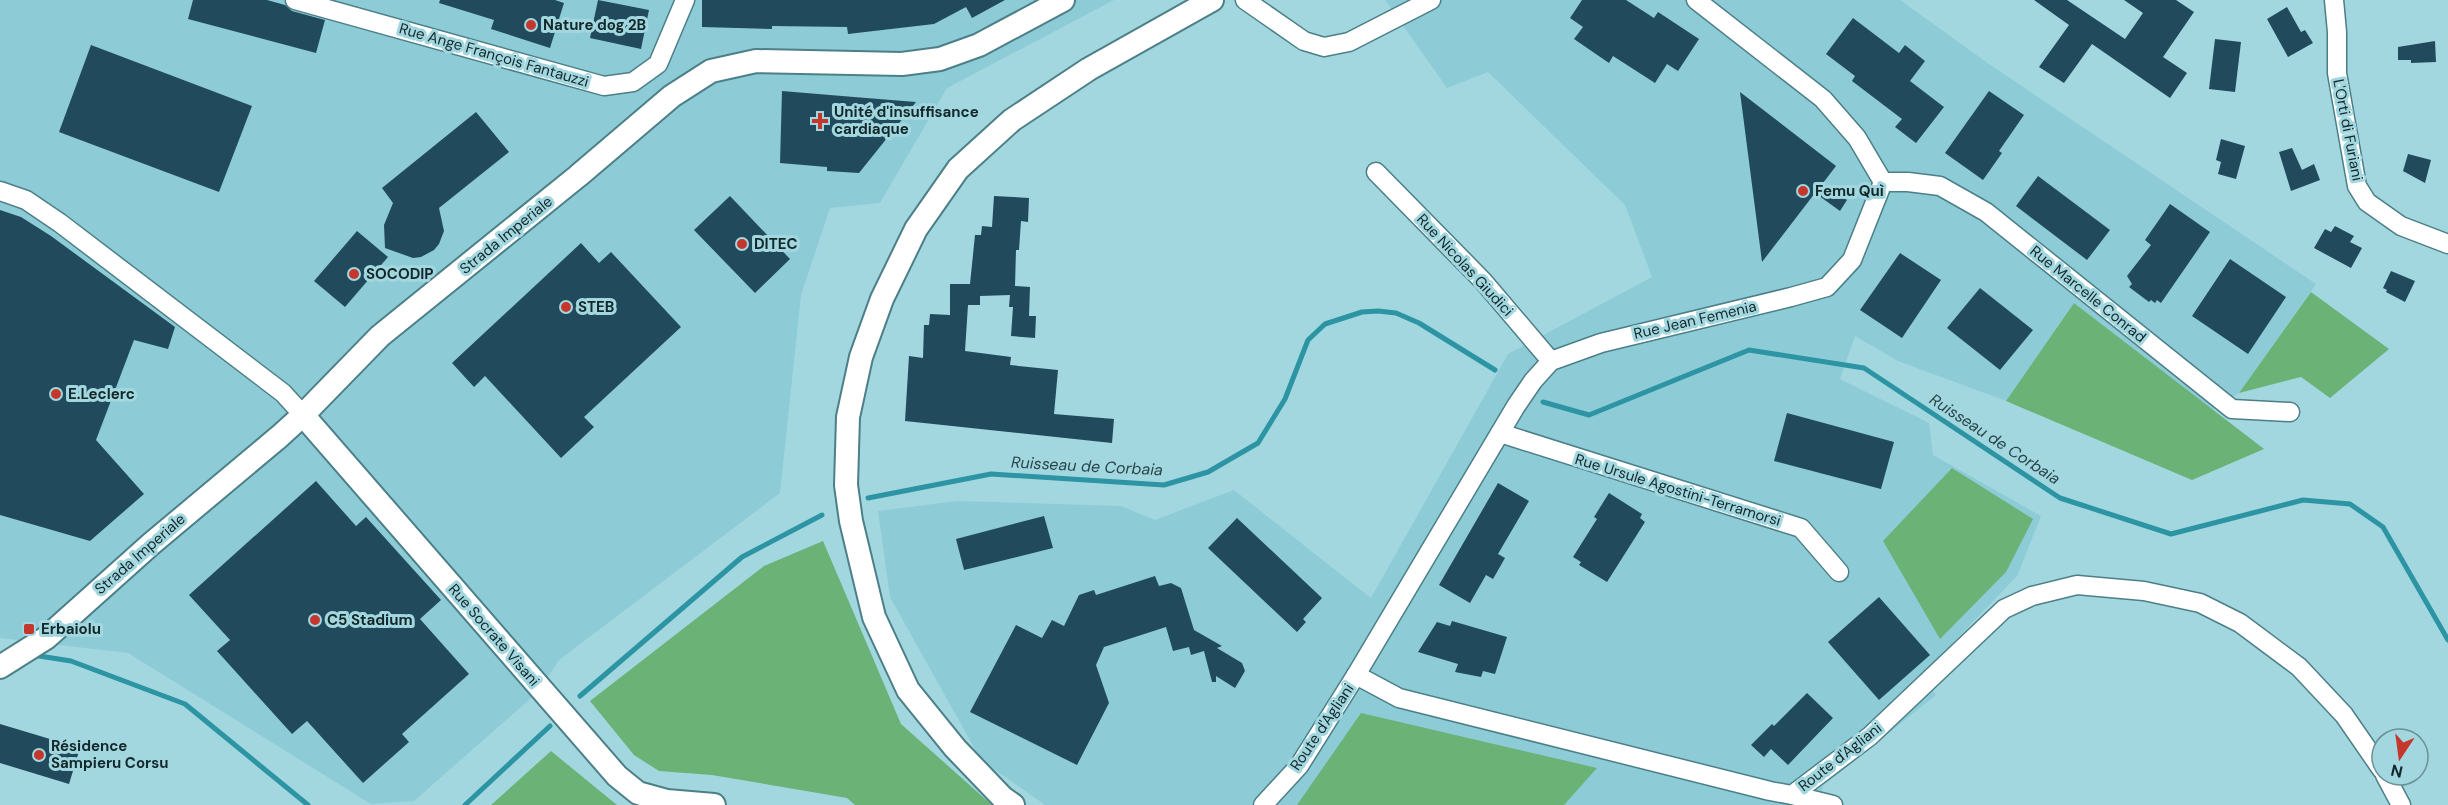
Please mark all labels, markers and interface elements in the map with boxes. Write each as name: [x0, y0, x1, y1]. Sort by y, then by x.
place label: Nature dog 2B: [543, 15, 646, 35]
street label: Rue Ange François Fantauzzi: [397, 18, 591, 92]
marker: Nature dog 2B: [524, 18, 538, 32]
street label: L'Orti di Furiani: [2328, 77, 2368, 183]
place label: Unité d'insuffisance cardiaque: [834, 102, 979, 139]
marker: Unité d'insuffisance cardiaque: [811, 112, 829, 130]
place label: Femu Quì: [1815, 181, 1884, 201]
marker: Femu Quì: [1796, 184, 1810, 198]
street label: Strada Imperiale: [455, 191, 557, 279]
street label: Rue Nicolas Giudici: [1412, 209, 1518, 321]
place label: DITEC: [754, 234, 797, 254]
marker: DITEC: [735, 237, 749, 251]
street label: Rue Marcelle Conrad: [2026, 241, 2150, 347]
place label: SOCODIP: [366, 264, 434, 284]
marker: SOCODIP: [347, 267, 361, 281]
street label: Rue Jean Femenia: [1632, 296, 1758, 344]
place label: STEB: [578, 297, 614, 317]
marker: STEB: [559, 300, 573, 314]
place label: E.Leclerc: [68, 384, 135, 404]
marker: E.Leclerc: [49, 387, 63, 401]
water label: Ruisseau de Corbaia: [1926, 389, 2065, 489]
street label: Rue Ursule Agostini-Terramorsi: [1573, 449, 1783, 531]
water label: Ruisseau de Corbaia: [1011, 452, 1164, 480]
street label: Strada Imperiale: [90, 509, 190, 599]
street label: Rue Socrate Visani: [444, 580, 544, 690]
place label: C5 Stadium: [327, 610, 413, 630]
marker: C5 Stadium: [308, 613, 322, 627]
place label: Erbaiolu: [41, 619, 101, 639]
marker: Erbaiolu: [22, 622, 36, 636]
street label: Route d'Agliani: [1286, 680, 1358, 774]
street label: Route d'Agliani: [1794, 718, 1886, 796]
north arrow: [2370, 727, 2430, 787]
place label: Résidence Sampieru Corsu: [51, 736, 168, 773]
marker: Résidence Sampieru Corsu: [32, 748, 46, 762]
text: N: [2389, 760, 2405, 783]

